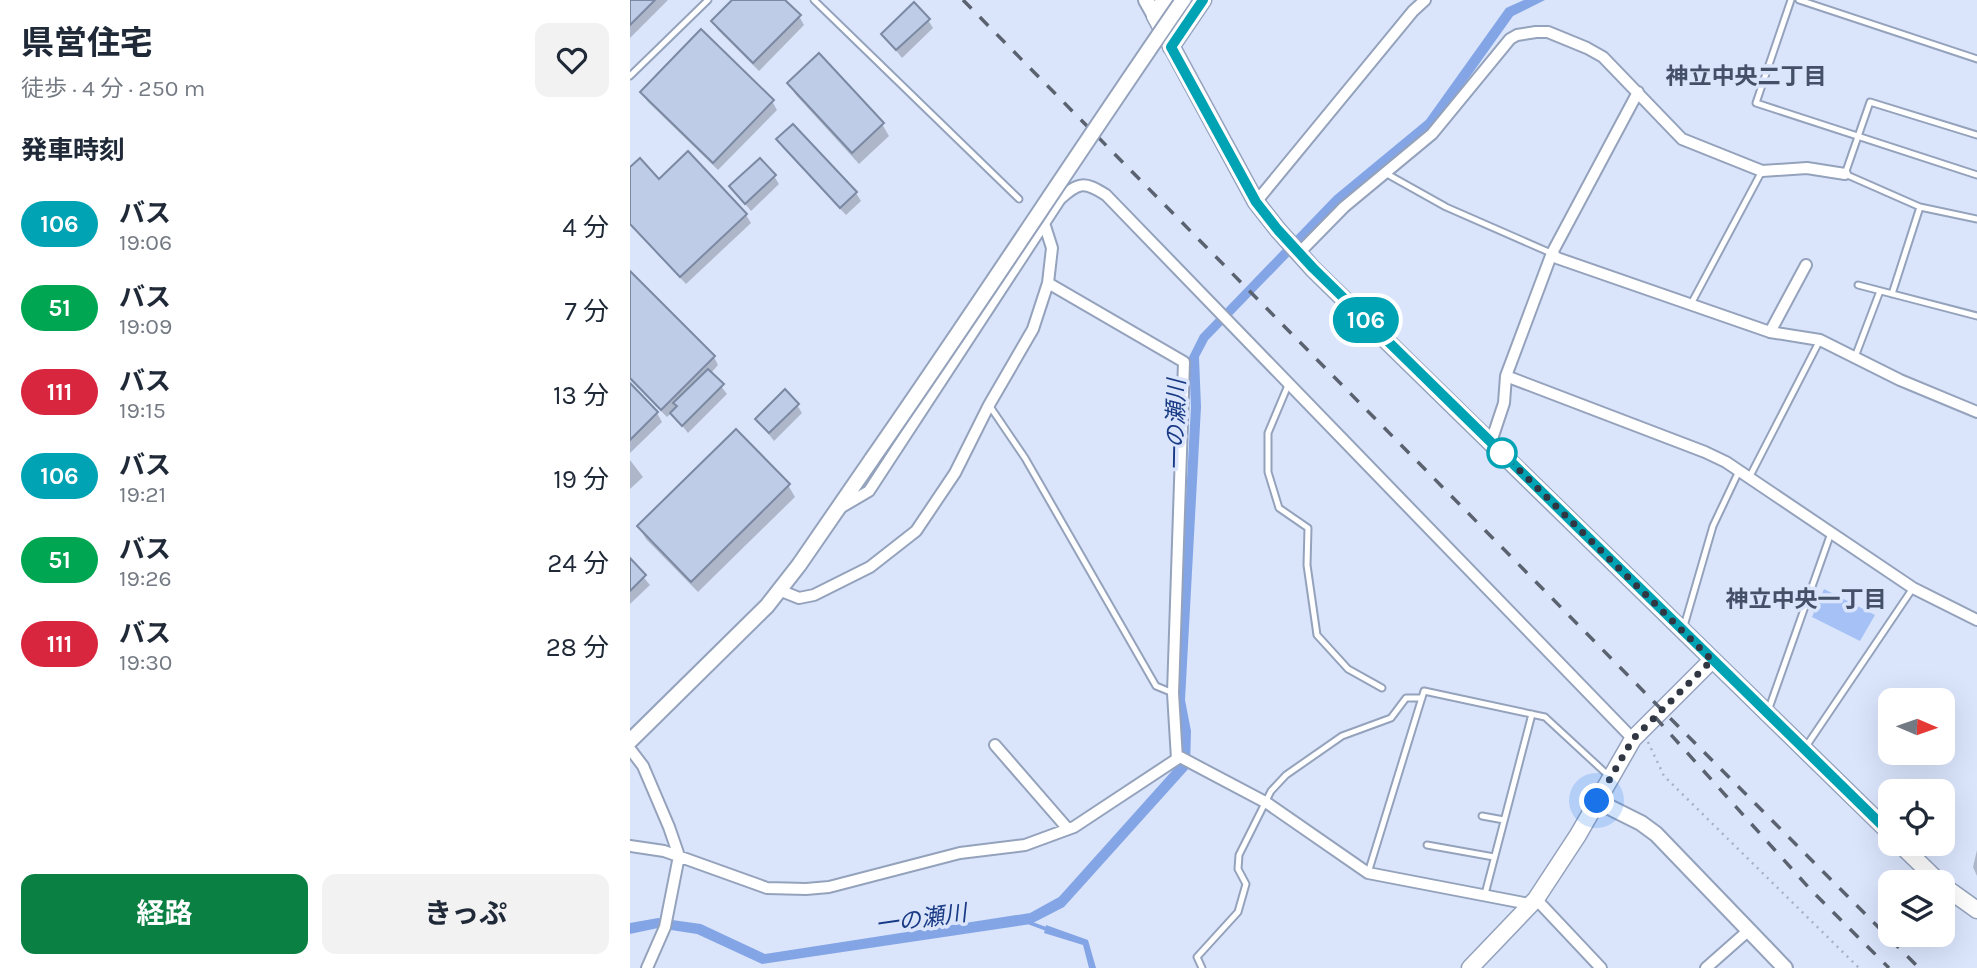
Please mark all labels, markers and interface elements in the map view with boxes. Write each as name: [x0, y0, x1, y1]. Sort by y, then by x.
button: heart: [535, 23, 609, 97]
text: 県営住宅: [21, 24, 153, 62]
district label: 神立中央二丁目: [1666, 63, 1827, 90]
text: 徒歩 · 4 分 · 250 m: [21, 75, 205, 102]
text: 発車時刻: [21, 135, 125, 166]
text: バス: [119, 198, 171, 229]
text: 106: [40, 210, 79, 238]
text: 4 分: [562, 212, 609, 243]
text: 19:06: [119, 229, 172, 256]
text: バス: [119, 282, 171, 313]
text: 51: [48, 294, 71, 322]
text: 7 分: [565, 296, 609, 327]
line badge: 106: [1326, 297, 1406, 343]
text: 106: [1347, 306, 1385, 334]
text: 19:09: [119, 313, 172, 340]
text: バス: [119, 366, 171, 397]
water label: 一の瀬川: [1162, 376, 1190, 471]
text: 111: [47, 378, 72, 406]
text: 13 分: [553, 380, 609, 411]
text: 19:15: [119, 397, 166, 424]
unlabelled marker: [1487, 438, 1517, 468]
text: バス: [119, 450, 171, 481]
text: 106: [40, 462, 79, 490]
text: 19 分: [553, 464, 609, 495]
text: 19:21: [119, 481, 166, 508]
text: バス: [119, 534, 171, 565]
text: 51: [48, 546, 71, 574]
text: 24 分: [547, 548, 609, 579]
text: 19:26: [119, 565, 172, 592]
district label: 神立中央一丁目: [1726, 586, 1887, 613]
text: バス: [119, 618, 171, 649]
text: 111: [47, 630, 72, 658]
text: 28 分: [546, 632, 609, 663]
text: 19:30: [119, 649, 172, 676]
north arrow: [1878, 688, 1955, 765]
map controls: [1878, 688, 1955, 947]
button: locate: [1878, 779, 1955, 856]
your location: [1579, 783, 1614, 818]
button: layers: [1878, 870, 1955, 947]
button: 経路: [21, 874, 308, 954]
button: きっぷ: [322, 874, 609, 954]
water label: 一の瀬川: [874, 899, 971, 939]

